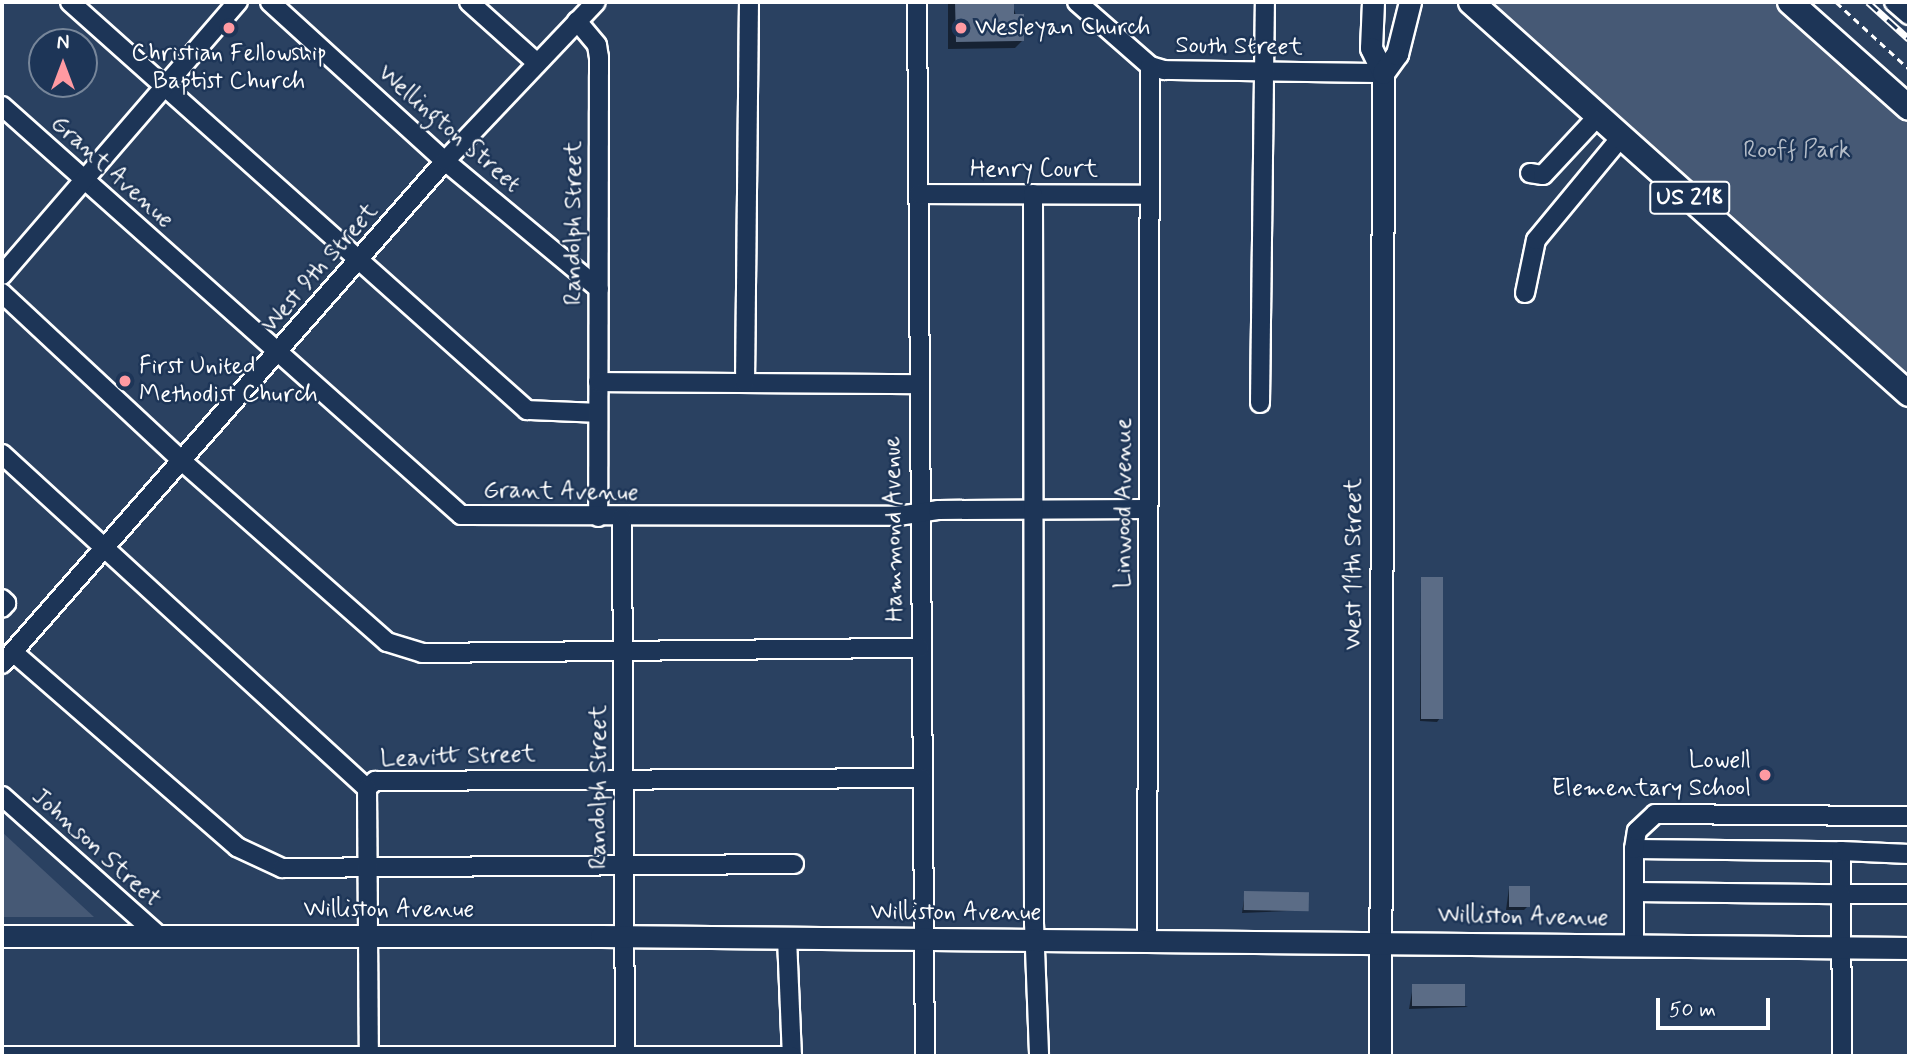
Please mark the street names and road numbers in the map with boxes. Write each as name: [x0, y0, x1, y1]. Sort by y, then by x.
street label: South Street: [1175, 31, 1303, 63]
street label: Wellington Street: [370, 58, 528, 200]
street label: Grant Avenue: [46, 110, 178, 234]
street label: Randolph Street: [560, 141, 588, 305]
street label: Henry Court: [970, 156, 1098, 184]
road number: US 218: [1648, 178, 1732, 218]
street label: West 9th Street: [256, 197, 384, 339]
street label: Linwood Avenue: [1110, 421, 1138, 585]
street label: Hammond Avenue: [878, 433, 910, 625]
street label: Grant Avenue: [485, 476, 637, 508]
street label: West 11th Street: [1340, 478, 1368, 650]
street label: Randolph Street: [585, 705, 613, 869]
street label: Leavitt Street: [380, 740, 536, 774]
street label: Johnson Street: [26, 783, 166, 913]
street label: Williston Avenue: [306, 896, 472, 924]
street label: Williston Avenue: [873, 899, 1039, 927]
street label: Williston Avenue: [1439, 901, 1607, 933]

